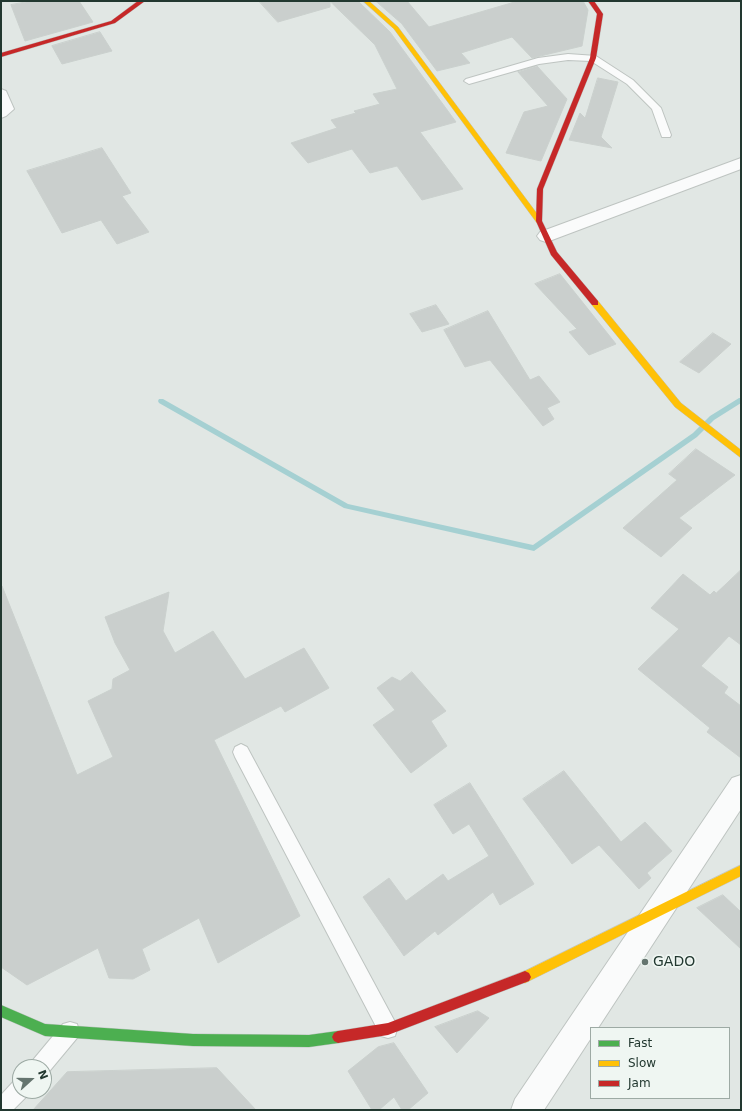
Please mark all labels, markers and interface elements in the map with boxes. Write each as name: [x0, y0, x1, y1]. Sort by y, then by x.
place label: GADO: [653, 954, 695, 970]
marker: GADO: [640, 957, 650, 967]
legend: [590, 1027, 730, 1099]
text: Fast: [628, 1036, 652, 1050]
text: Slow: [628, 1056, 656, 1070]
north arrow: [12, 1059, 52, 1099]
text: N: [35, 1068, 50, 1082]
text: Jam: [628, 1076, 651, 1090]

